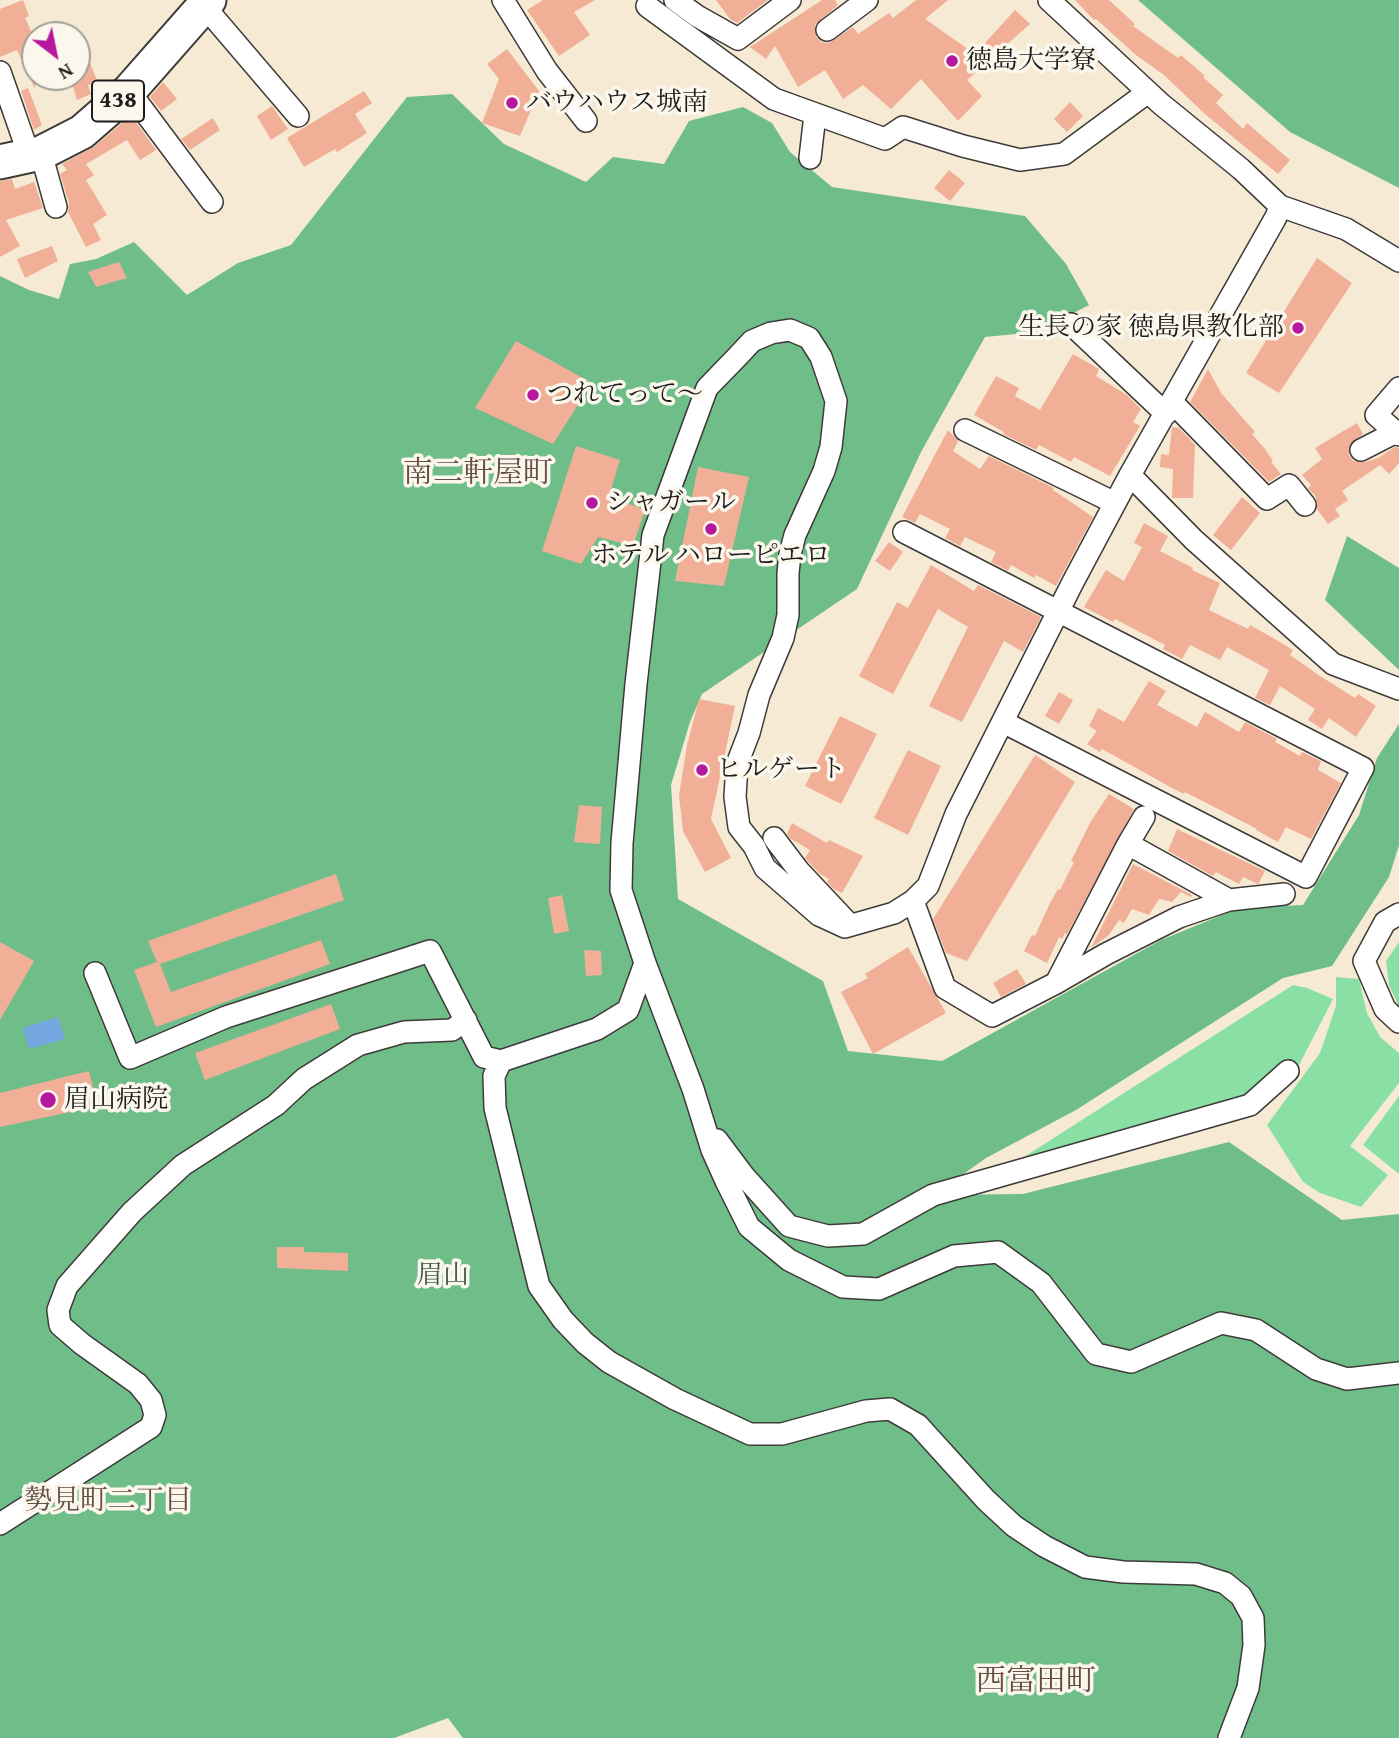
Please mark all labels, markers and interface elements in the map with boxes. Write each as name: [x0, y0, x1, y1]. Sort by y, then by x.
north arrow: [21, 21, 91, 91]
place label: 徳島大学寮: [966, 45, 1096, 77]
marker: 徳島大学寮: [944, 53, 960, 69]
text: N: [53, 57, 79, 87]
road number: 438: [92, 80, 144, 122]
place label: バウハウス城南: [526, 87, 708, 119]
marker: バウハウス城南: [504, 95, 520, 111]
place label: 生長の家 徳島県教化部: [1018, 312, 1284, 344]
marker: 生長の家 徳島県教化部: [1290, 320, 1306, 336]
place label: つれてって～: [547, 379, 703, 411]
marker: つれてって～: [525, 387, 541, 403]
district label: 南二軒屋町: [403, 456, 553, 492]
place label: シャガール: [606, 487, 736, 519]
marker: シャガール: [584, 495, 600, 511]
marker: ホテル ハローピエロ: [703, 521, 719, 537]
place label: ホテル ハローピエロ: [591, 540, 831, 572]
place label: ヒルゲート: [716, 754, 846, 786]
marker: ヒルゲート: [694, 762, 710, 778]
place label: 眉山病院: [64, 1084, 168, 1116]
marker: 眉山病院: [38, 1090, 58, 1110]
park label: 眉山: [417, 1260, 469, 1292]
district label: 勢見町二丁目: [24, 1485, 192, 1519]
district label: 西富田町: [976, 1664, 1096, 1700]

